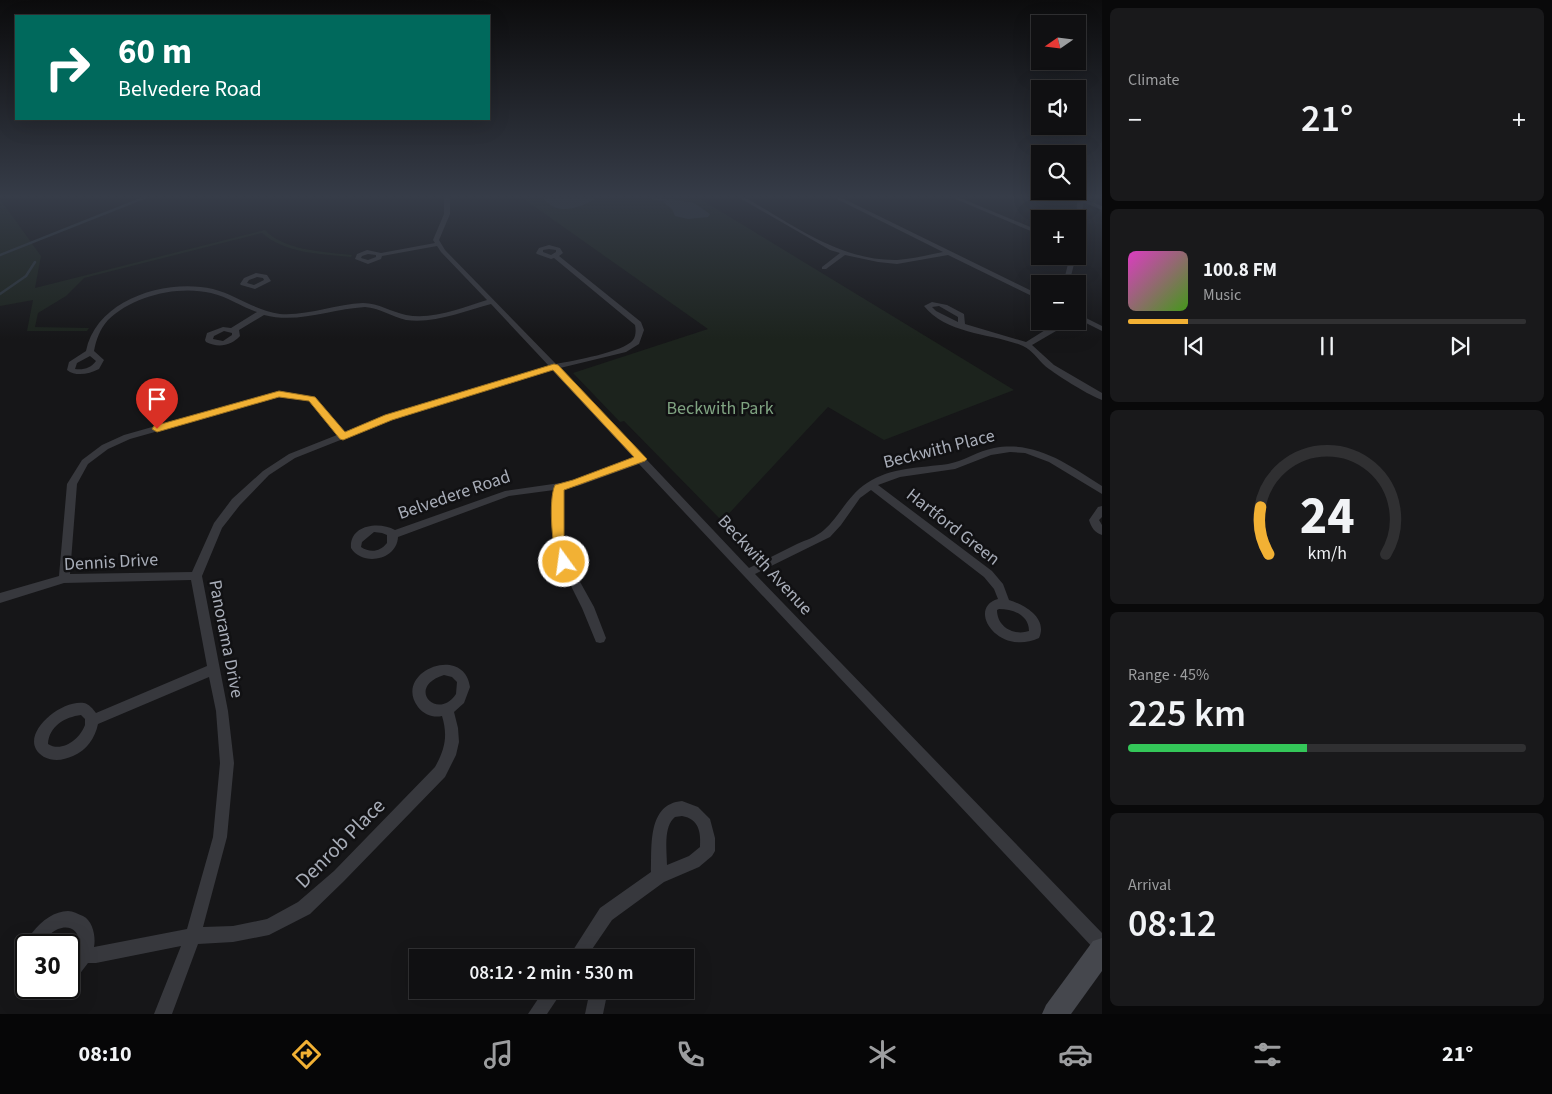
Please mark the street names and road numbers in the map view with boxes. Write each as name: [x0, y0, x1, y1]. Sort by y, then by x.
street label: Beckwith Place: [881, 423, 997, 475]
street label: Belvedere Road: [394, 464, 514, 526]
street label: Hartford Green: [901, 483, 1005, 571]
street label: Beckwith Avenue: [712, 509, 818, 621]
street label: Dennis Drive: [63, 547, 159, 577]
street label: Panorama Drive: [202, 578, 250, 700]
street label: Denrob Place: [288, 791, 392, 895]

